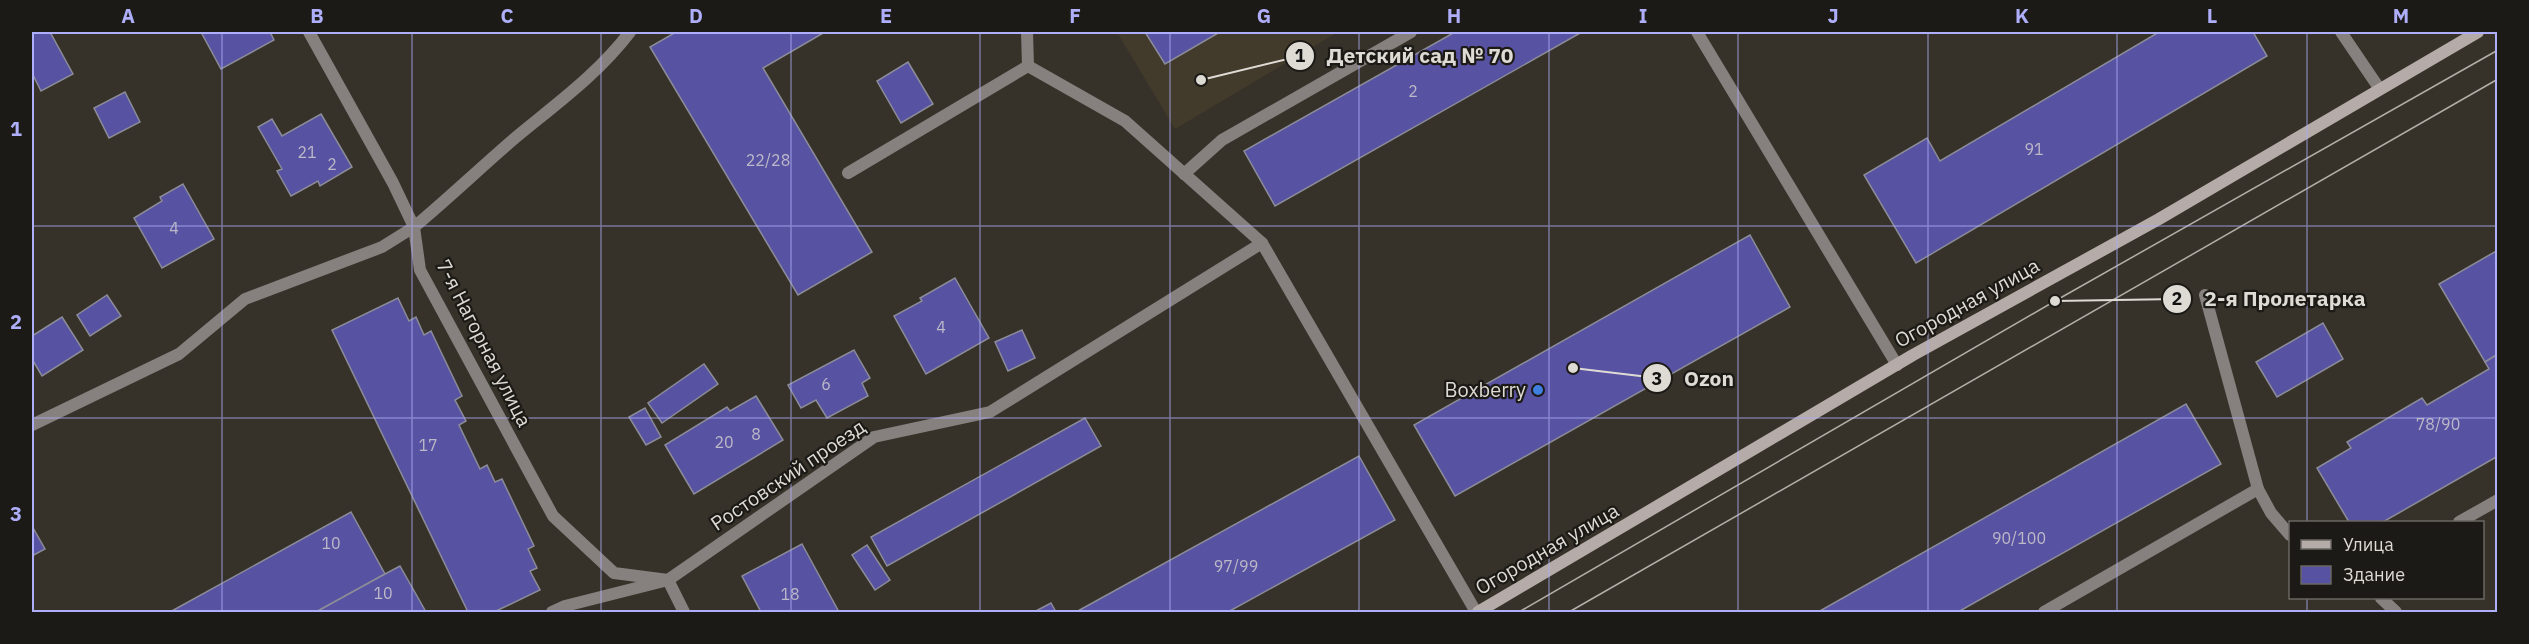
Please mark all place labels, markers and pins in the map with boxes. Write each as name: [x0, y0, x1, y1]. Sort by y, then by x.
callout: Детский сад № 70: [1285, 36, 1525, 75]
callout: 2-я Пролетарка: [2162, 279, 2377, 318]
callout: Ozon: [1642, 359, 1746, 398]
place label: Boxberry: [1444, 376, 1526, 403]
marker: Boxberry: [1531, 383, 1545, 397]

